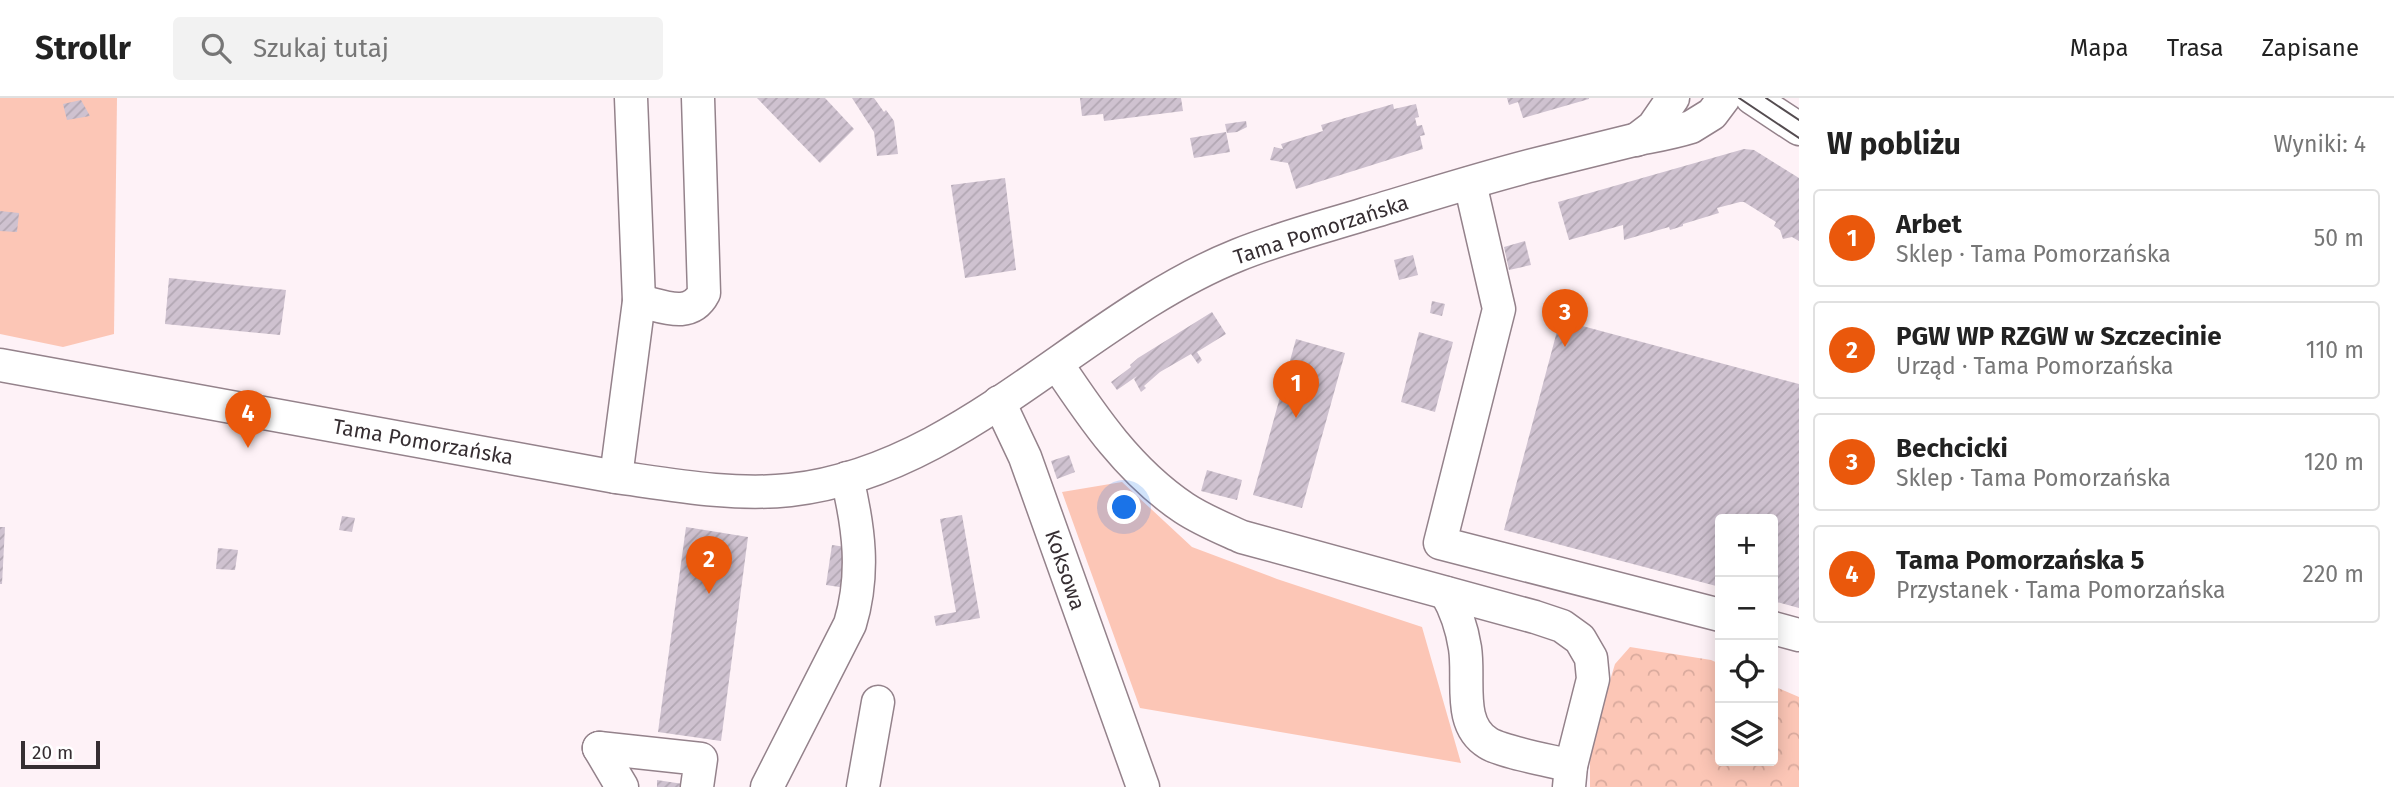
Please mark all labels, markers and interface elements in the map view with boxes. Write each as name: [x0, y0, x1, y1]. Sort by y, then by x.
search box: [173, 17, 663, 80]
text: Strollr: [35, 28, 131, 68]
icon: search: [197, 29, 235, 67]
text: Szukaj tutaj: [253, 33, 389, 64]
text: Mapa: [2070, 34, 2129, 62]
text: Trasa: [2167, 34, 2224, 62]
text: Zapisane: [2262, 34, 2359, 62]
text: W pobliżu: [1827, 126, 1961, 162]
text: Wyniki: 4: [2274, 130, 2366, 158]
street label: Tama Pomorzańska: [1230, 189, 1412, 271]
text: Arbet: [1896, 209, 1962, 240]
text: 1: [1847, 224, 1857, 252]
text: 50 m: [2314, 224, 2364, 252]
text: Sklep · Tama Pomorzańska: [1896, 240, 2171, 268]
pin: 3: [1542, 289, 1588, 347]
text: PGW WP RZGW w Szczecinie: [1896, 321, 2222, 352]
text: 2: [1846, 336, 1858, 364]
text: 110 m: [2306, 336, 2364, 364]
text: Urząd · Tama Pomorzańska: [1896, 352, 2173, 380]
pin: 1: [1273, 360, 1319, 418]
pin: 4: [225, 390, 271, 448]
street label: Tama Pomorzańska: [331, 413, 515, 471]
text: Bechcicki: [1896, 433, 2008, 464]
text: 3: [1846, 448, 1858, 476]
text: 120 m: [2304, 448, 2364, 476]
text: Sklep · Tama Pomorzańska: [1896, 464, 2171, 492]
your location: [1107, 490, 1141, 524]
map controls: [1715, 514, 1778, 766]
button: +: [1715, 514, 1778, 577]
street label: Koksowa: [1039, 526, 1091, 614]
pin: 2: [686, 536, 732, 594]
text: Tama Pomorzańska 5: [1896, 545, 2144, 576]
text: 4: [1846, 560, 1859, 588]
text: 220 m: [2303, 560, 2364, 588]
text: Przystanek · Tama Pomorzańska: [1896, 576, 2226, 604]
button: −: [1715, 577, 1778, 640]
button: locate: [1715, 640, 1778, 703]
button: layers: [1715, 703, 1778, 766]
scale bar: [21, 738, 100, 770]
text: 20 m: [32, 741, 73, 764]

